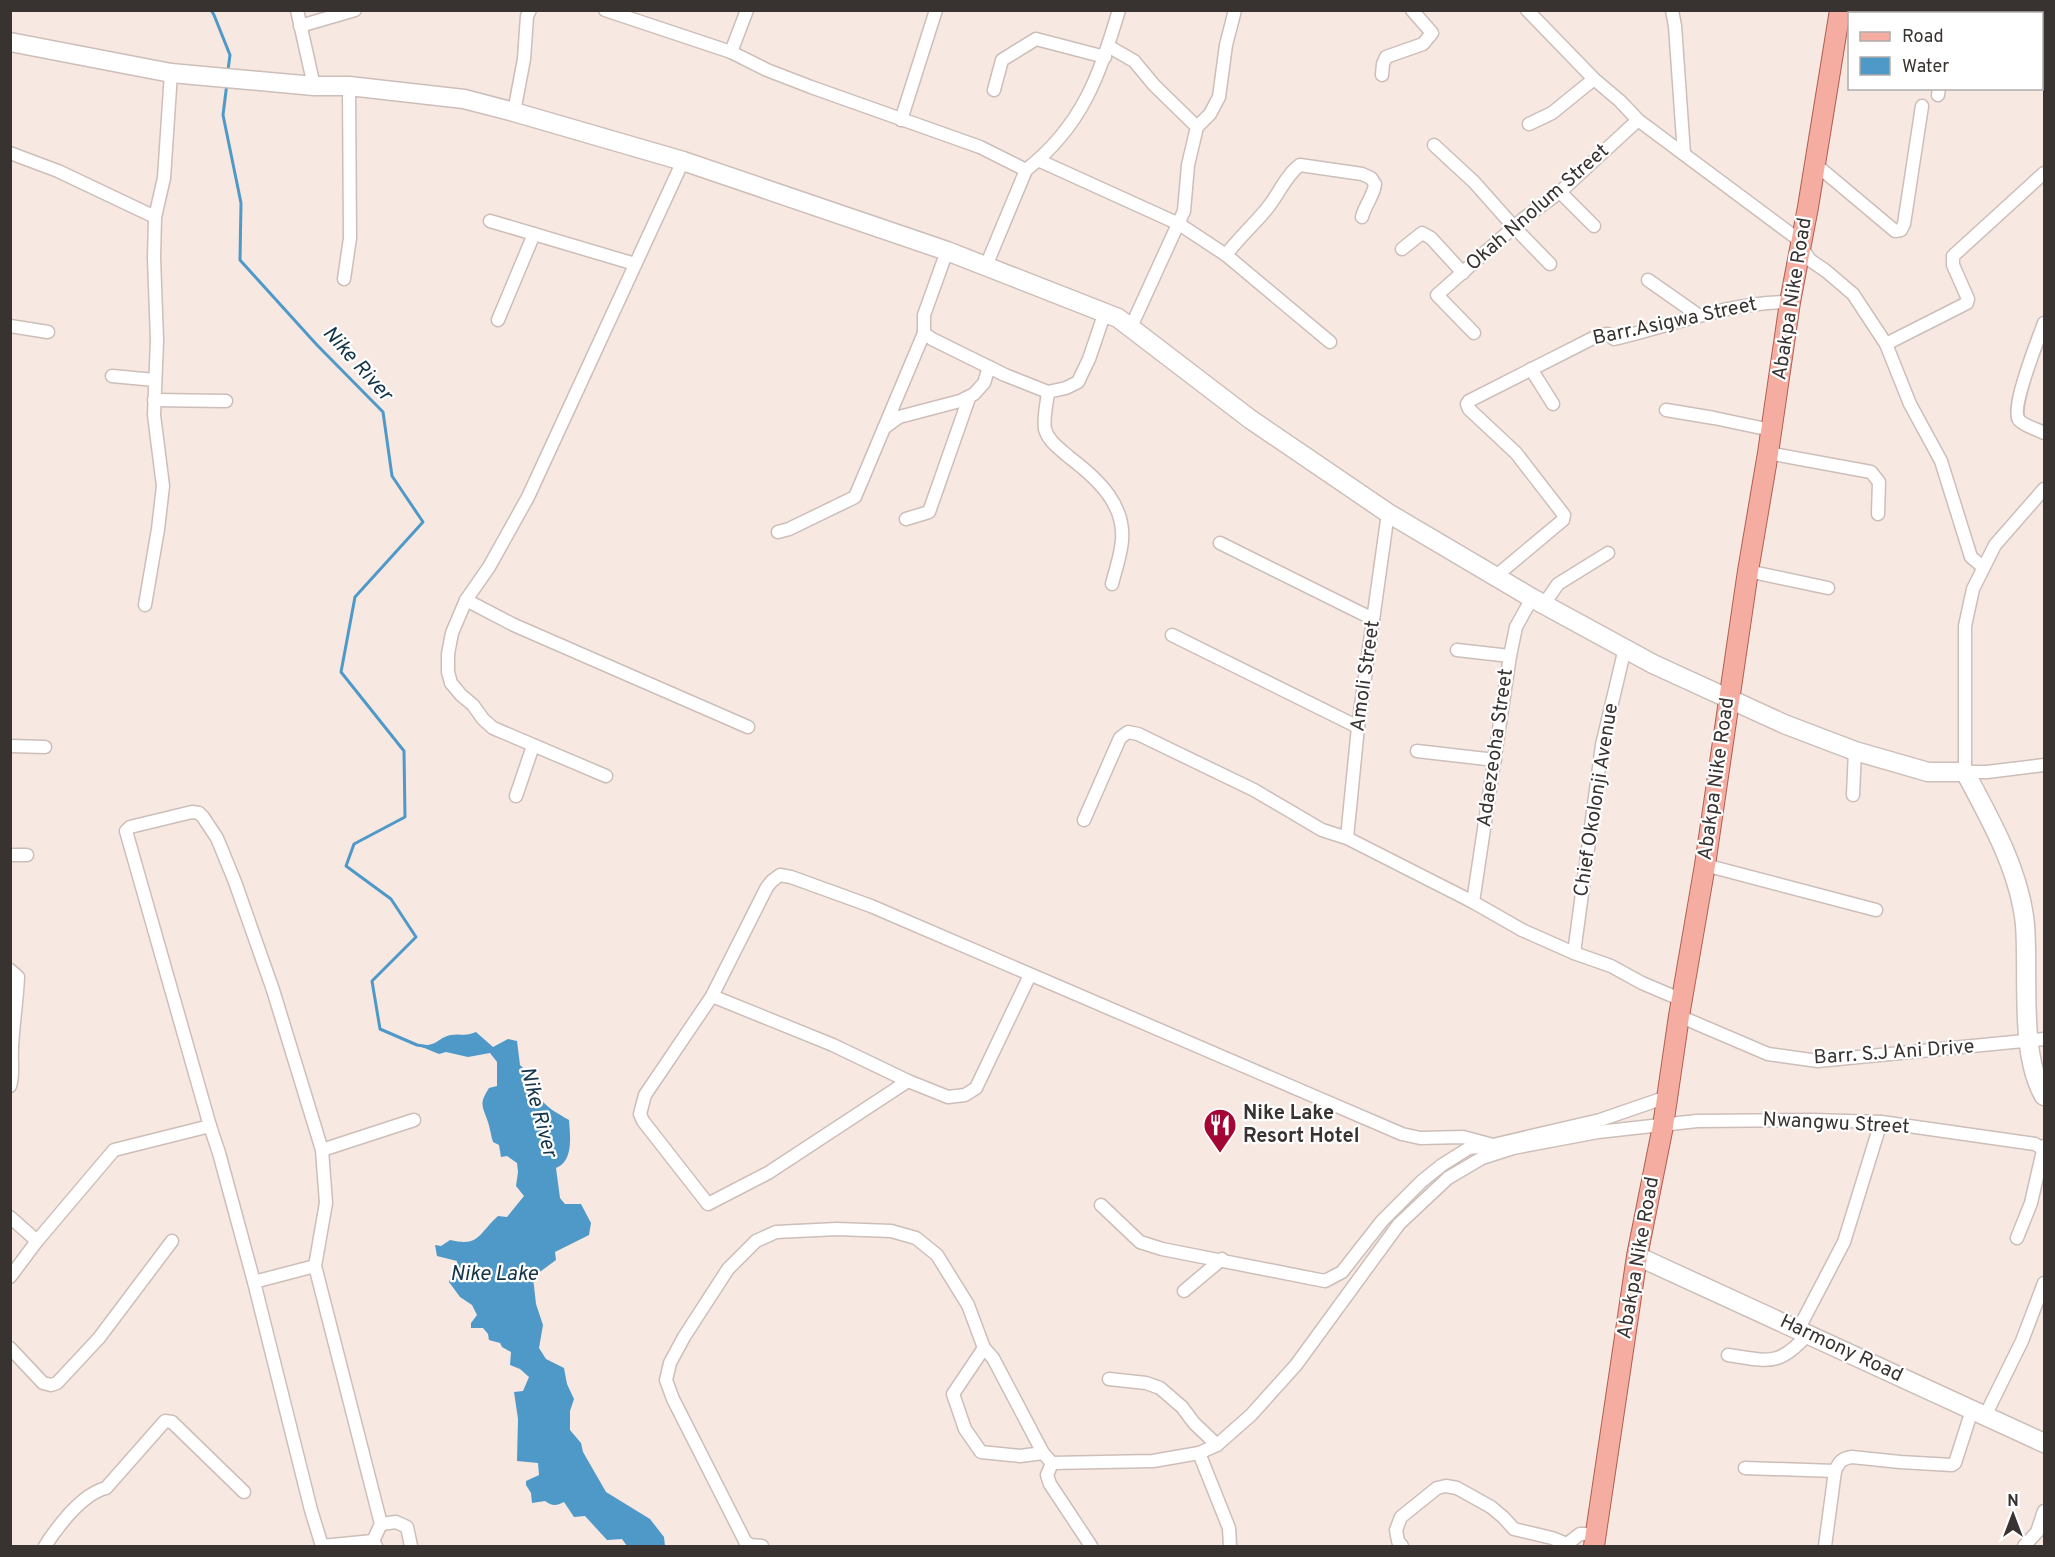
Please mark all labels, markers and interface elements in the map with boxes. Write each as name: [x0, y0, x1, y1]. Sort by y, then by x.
legend: [1848, 12, 2043, 90]
text: Road: [1902, 26, 1944, 49]
text: Water: [1902, 56, 1949, 79]
street label: Okah Nnolum Street: [1461, 139, 1615, 277]
street label: Abakpa Nike Road: [1767, 216, 1819, 382]
street label: Barr.Asigwa Street: [1591, 292, 1759, 352]
water label: Nike River: [316, 321, 399, 409]
street label: Amoli Street: [1345, 619, 1387, 733]
street label: Adaezeoha Street: [1472, 667, 1520, 829]
street label: Abakpa Nike Road: [1693, 696, 1741, 862]
street label: Chief Okolonji Avenue: [1569, 701, 1625, 899]
street label: Barr. S.J Ani Drive: [1813, 1034, 1975, 1072]
water label: Nike River: [513, 1064, 564, 1162]
place label: Nike Lake Resort Hotel: [1243, 1101, 1359, 1150]
restaurant icon: Nike Lake Resort Hotel: [1202, 1107, 1238, 1154]
street label: Nwangwu Street: [1762, 1107, 1910, 1141]
street label: Abakpa Nike Road: [1612, 1175, 1666, 1341]
water label: Nike Lake: [450, 1261, 539, 1288]
street label: Harmony Road: [1775, 1309, 1907, 1389]
north arrow: [1983, 1485, 2043, 1545]
text: N: [2007, 1492, 2019, 1512]

